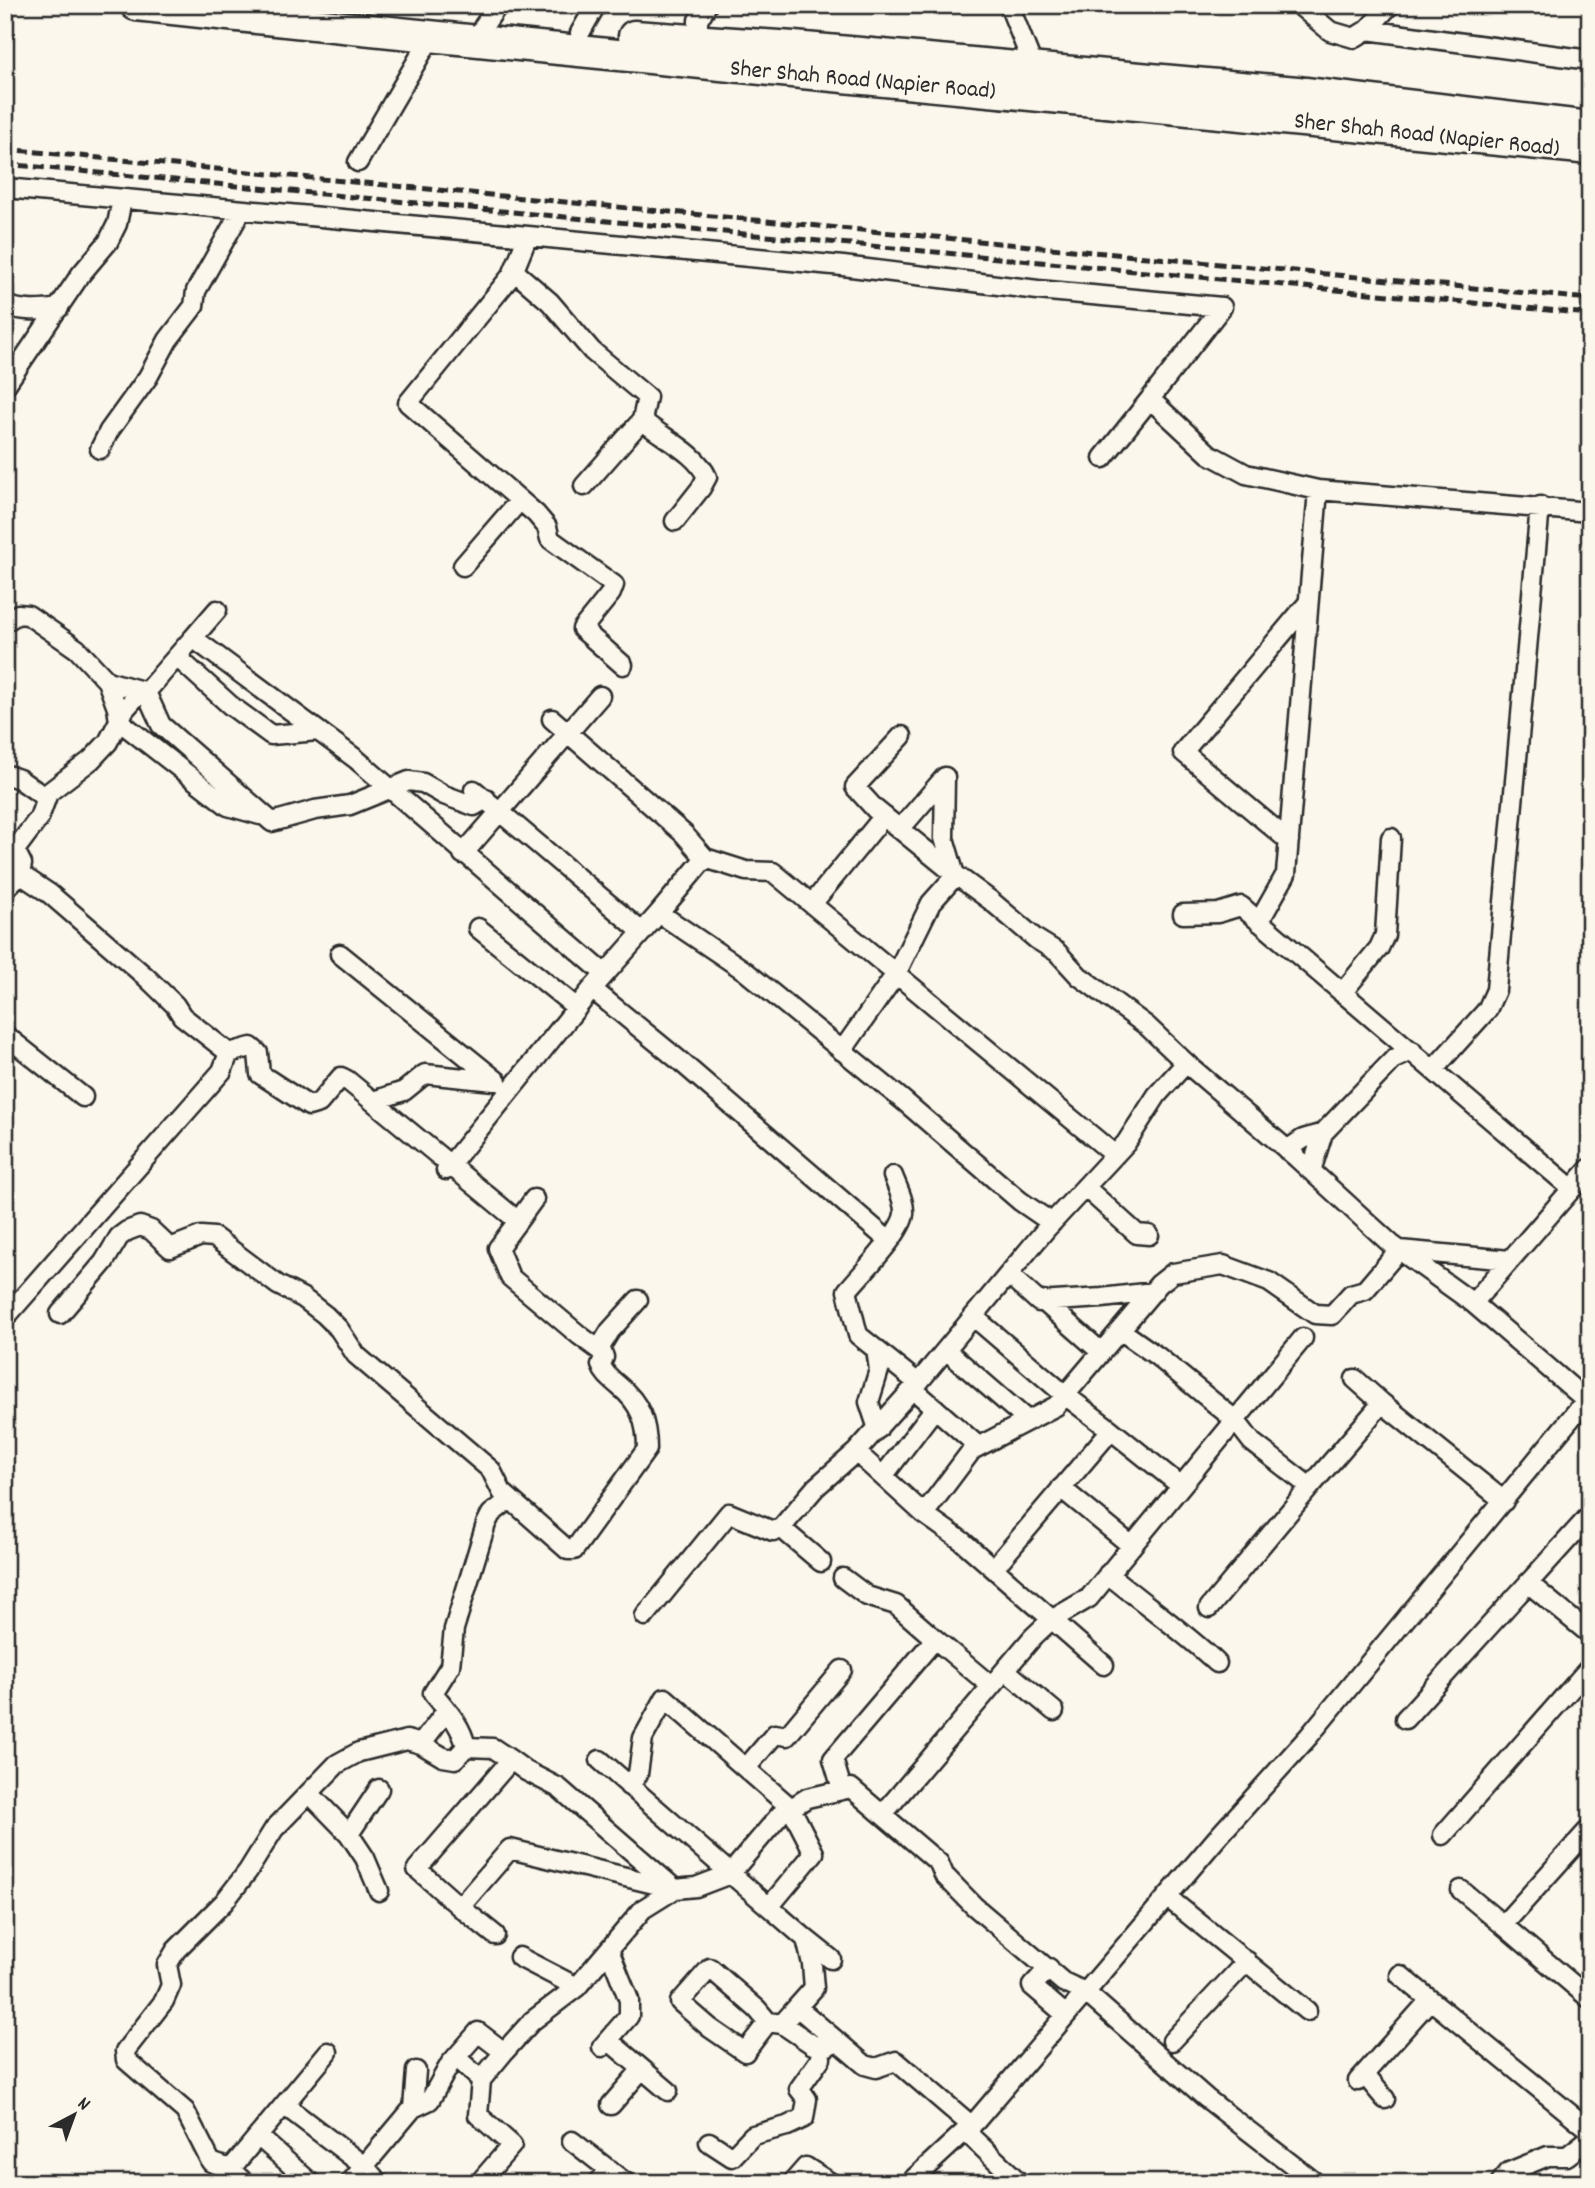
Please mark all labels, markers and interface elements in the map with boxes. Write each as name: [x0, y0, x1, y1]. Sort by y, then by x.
street label: Sher Shah Road (Napier Road): [728, 52, 997, 110]
street label: Sher Shah Road (Napier Road): [1292, 105, 1561, 167]
north arrow: [38, 2080, 108, 2150]
text: N: [70, 2092, 95, 2118]

